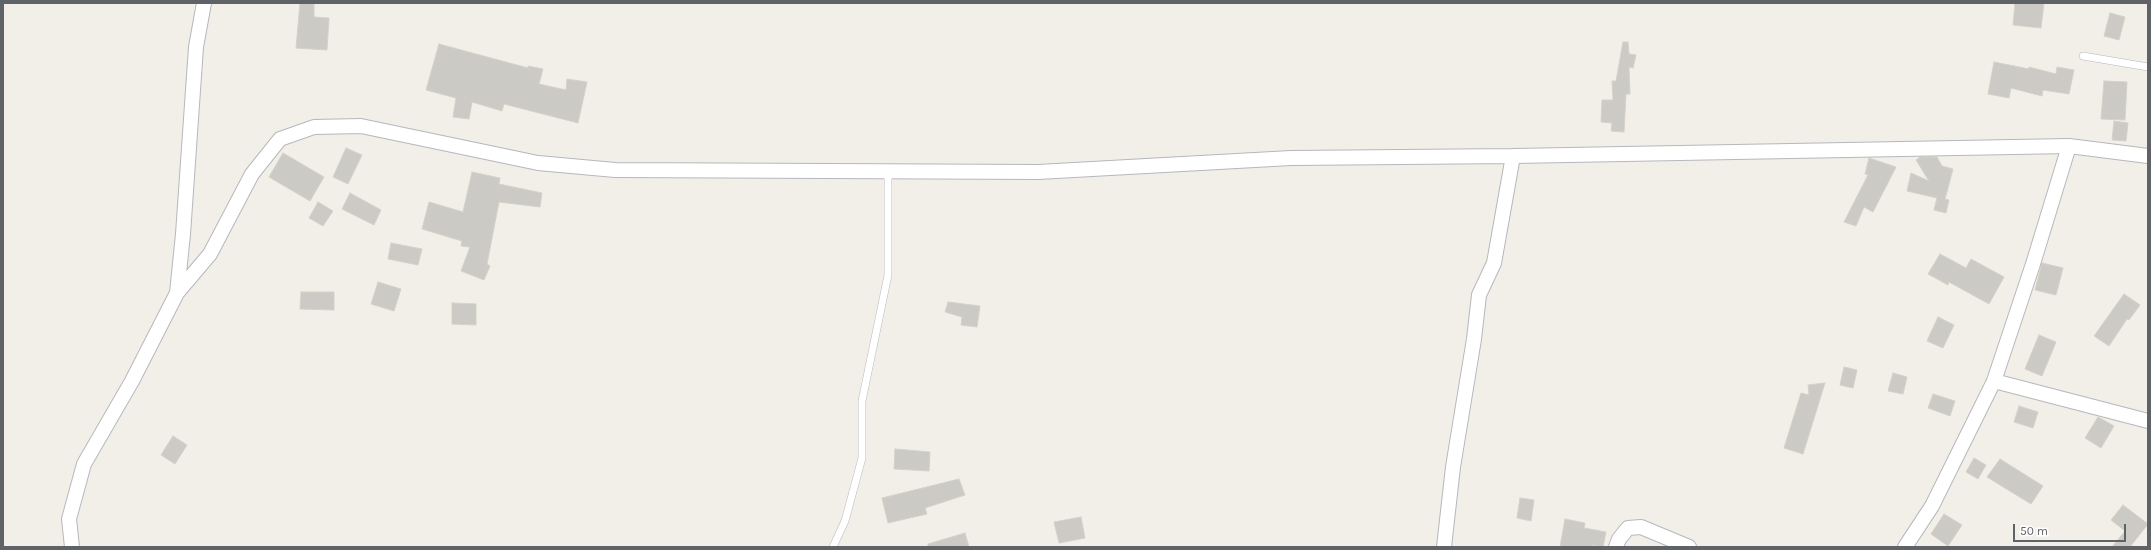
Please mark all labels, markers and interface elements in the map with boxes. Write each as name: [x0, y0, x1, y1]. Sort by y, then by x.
scale bar: [2015, 516, 2128, 542]
text: 50 m: [2020, 524, 2048, 538]

